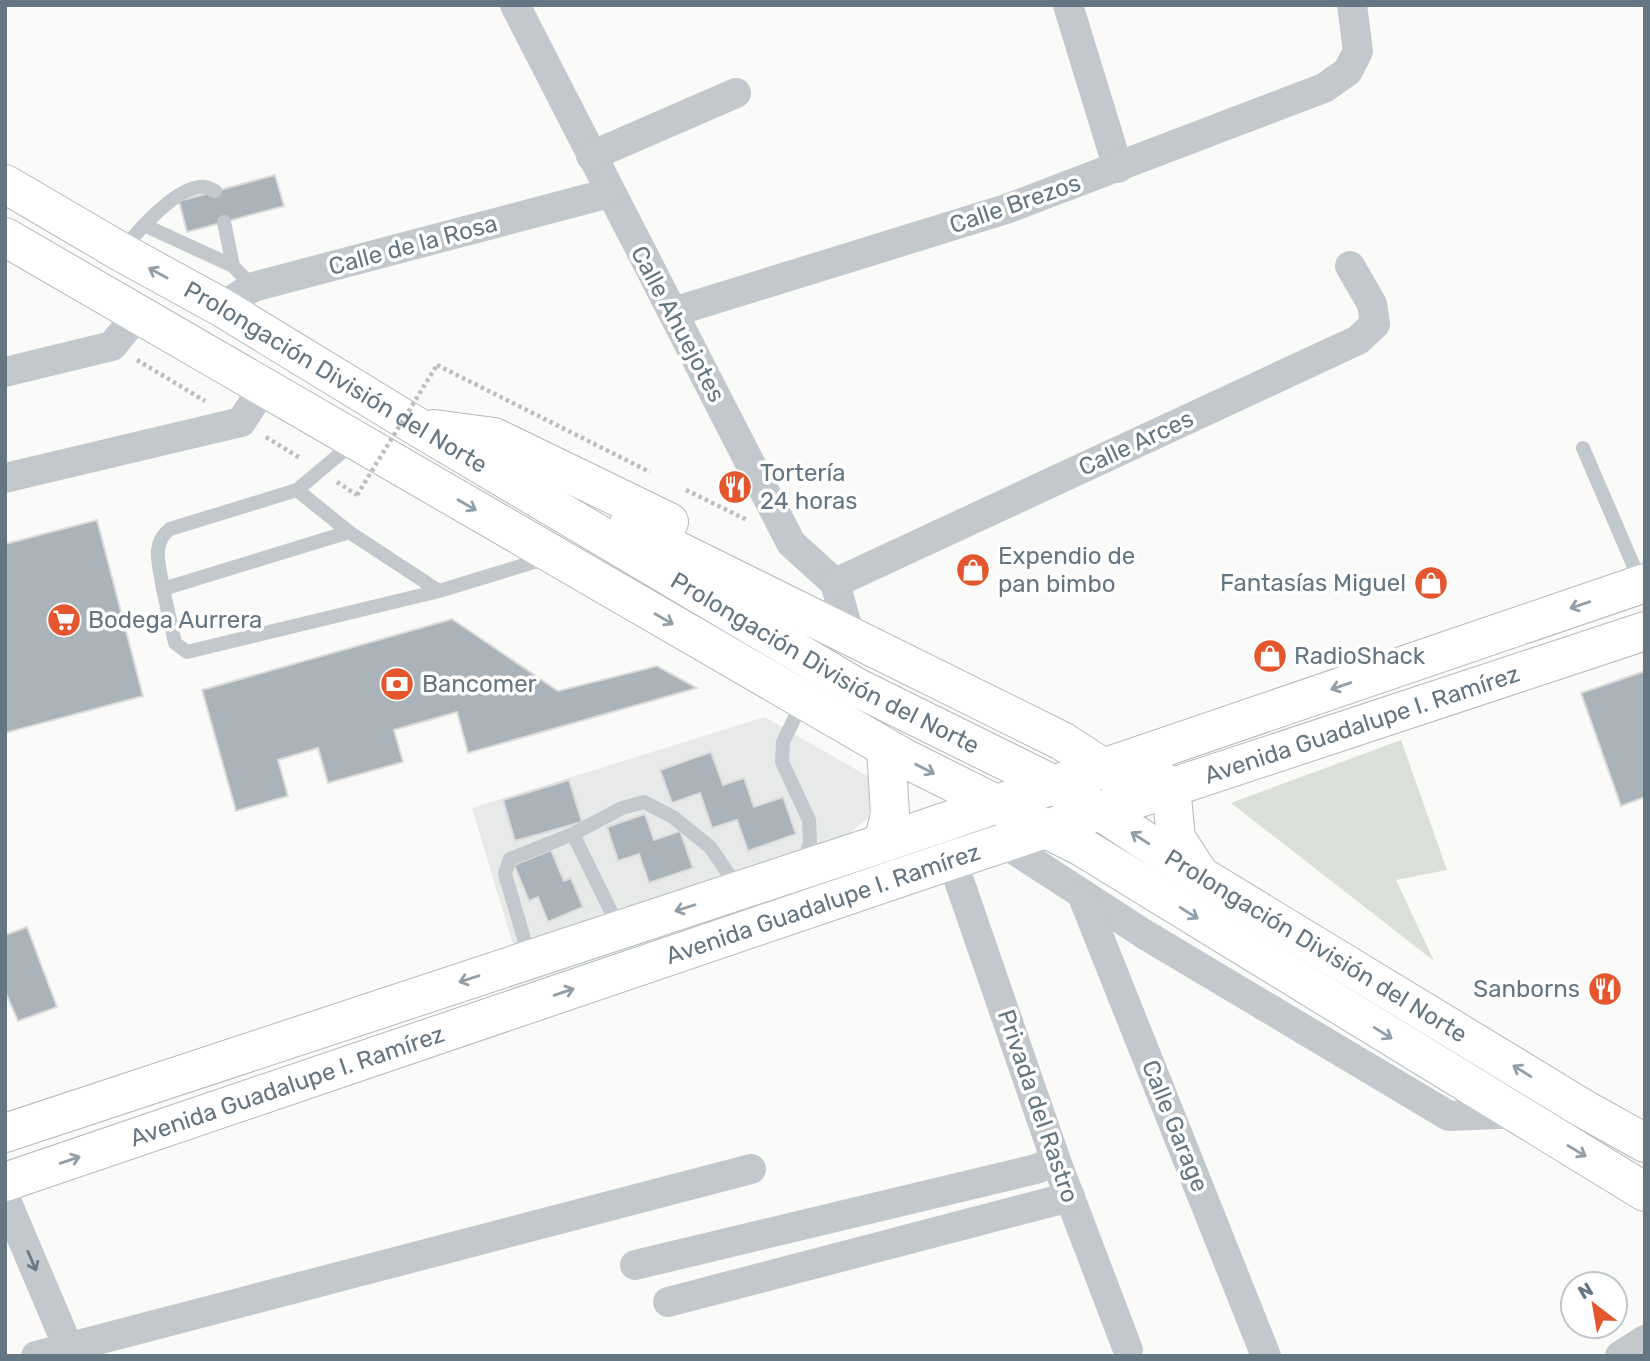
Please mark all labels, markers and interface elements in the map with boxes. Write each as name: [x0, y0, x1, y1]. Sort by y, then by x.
street label: Calle Brezos: [946, 169, 1084, 239]
street label: Calle de la Rosa: [326, 209, 500, 281]
street label: Calle Ahuejotes: [625, 241, 731, 407]
one-way arrow: [148, 265, 169, 279]
street label: Prolongación División del Norte: [179, 275, 492, 479]
street label: Calle Arces: [1074, 404, 1198, 482]
place label: Tortería 24 horas: [760, 459, 857, 515]
restaurant icon: Tortería 24 horas: [716, 468, 754, 506]
one-way arrow: [456, 499, 477, 512]
place label: Expendio de pan bimbo: [998, 542, 1135, 598]
shop icon: Expendio de pan bimbo: [954, 551, 992, 589]
shop icon: Fantasías Miguel: [1412, 564, 1450, 602]
street label: Prolongación División del Norte: [666, 566, 984, 760]
place label: Fantasías Miguel: [1220, 569, 1406, 597]
one-way arrow: [1570, 600, 1592, 612]
supermarket icon: Bodega Aurrera: [45, 601, 83, 639]
place label: Bodega Aurrera: [88, 606, 262, 634]
one-way arrow: [653, 612, 673, 626]
shop icon: RadioShack: [1251, 637, 1289, 675]
place label: RadioShack: [1294, 642, 1426, 670]
street label: Avenida Guadalupe I. Ramírez: [1201, 659, 1523, 790]
bank icon: Bancomer: [378, 665, 416, 703]
place label: Bancomer: [422, 670, 537, 698]
one-way arrow: [1331, 681, 1353, 693]
one-way arrow: [914, 762, 935, 776]
one-way arrow: [1131, 830, 1151, 844]
street label: Avenida Guadalupe I. Ramírez: [662, 838, 984, 970]
street label: Prolongación División del Norte: [1160, 843, 1472, 1049]
one-way arrow: [674, 902, 696, 915]
one-way arrow: [1179, 907, 1199, 921]
restaurant icon: Sanborns: [1586, 970, 1624, 1008]
one-way arrow: [458, 974, 480, 987]
place label: Sanborns: [1473, 975, 1580, 1003]
one-way arrow: [552, 985, 574, 997]
street label: Privada del Rastro: [992, 1006, 1084, 1206]
street label: Avenida Guadalupe I. Ramírez: [126, 1020, 448, 1152]
one-way arrow: [1372, 1026, 1392, 1040]
street label: Calle Garage: [1136, 1056, 1214, 1196]
one-way arrow: [1513, 1064, 1533, 1078]
one-way arrow: [1566, 1145, 1586, 1159]
one-way arrow: [58, 1153, 80, 1165]
one-way arrow: [26, 1250, 39, 1271]
north arrow: [1559, 1270, 1629, 1340]
text: N: [1574, 1277, 1597, 1304]

